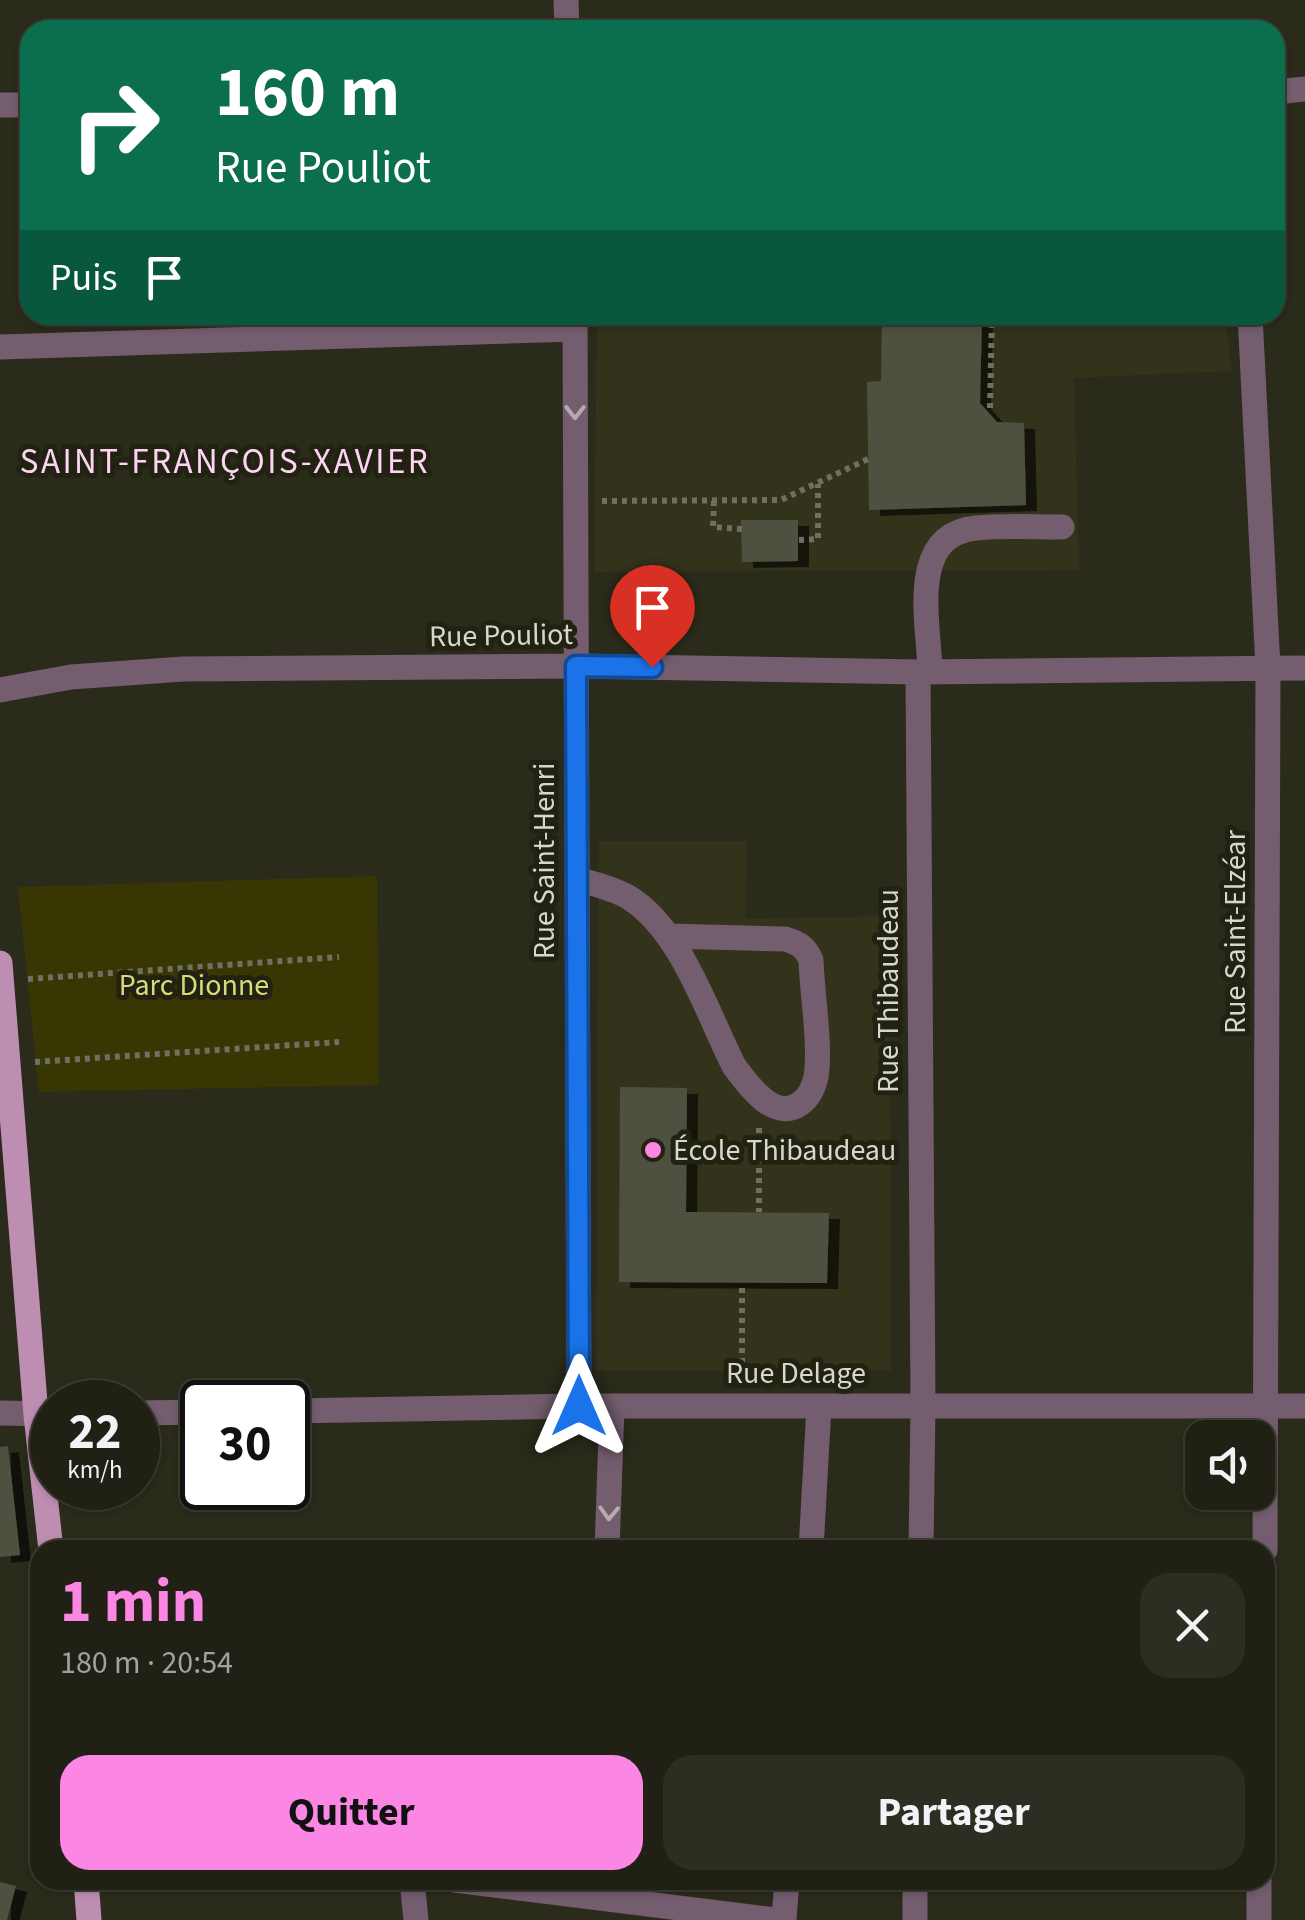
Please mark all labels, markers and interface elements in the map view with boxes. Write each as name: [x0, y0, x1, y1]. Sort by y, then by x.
text: 160 m: [215, 43, 400, 143]
icon: right: [50, 60, 180, 190]
text: Rue Pouliot: [215, 136, 431, 200]
icon: arrive: [137, 250, 192, 305]
text: Puis: [50, 251, 117, 305]
one-way arrow: [564, 406, 586, 421]
district label: SAINT-FRANÇOIS-XAVIER: [20, 437, 430, 487]
pin: [610, 565, 695, 668]
icon: arrive: [625, 580, 680, 635]
street label: Rue Pouliot: [429, 613, 573, 658]
street label: Rue Saint-Henri: [523, 763, 566, 959]
street label: Rue Saint-Elzéar: [1214, 830, 1257, 1034]
street label: Rue Thibaudeau: [867, 889, 910, 1093]
park label: Parc Dionne: [119, 964, 269, 1007]
place label: École Thibaudeau: [673, 1129, 896, 1172]
marker: École Thibaudeau: [642, 1139, 664, 1161]
street label: Rue Delage: [726, 1352, 866, 1395]
position arrow: [527, 1354, 631, 1458]
speed limit sign: 30: [180, 1380, 310, 1510]
text: 22: [69, 1397, 121, 1468]
map controls: [1185, 1420, 1275, 1510]
button: sound: [1185, 1420, 1275, 1510]
text: km/h: [67, 1452, 123, 1488]
one-way arrow: [598, 1506, 619, 1522]
text: 1 min: [60, 1560, 206, 1645]
button: close: [1140, 1573, 1245, 1678]
text: 180 m · 20:54: [60, 1640, 233, 1686]
button: Quitter: [60, 1755, 643, 1870]
button: Partager: [663, 1755, 1245, 1870]

